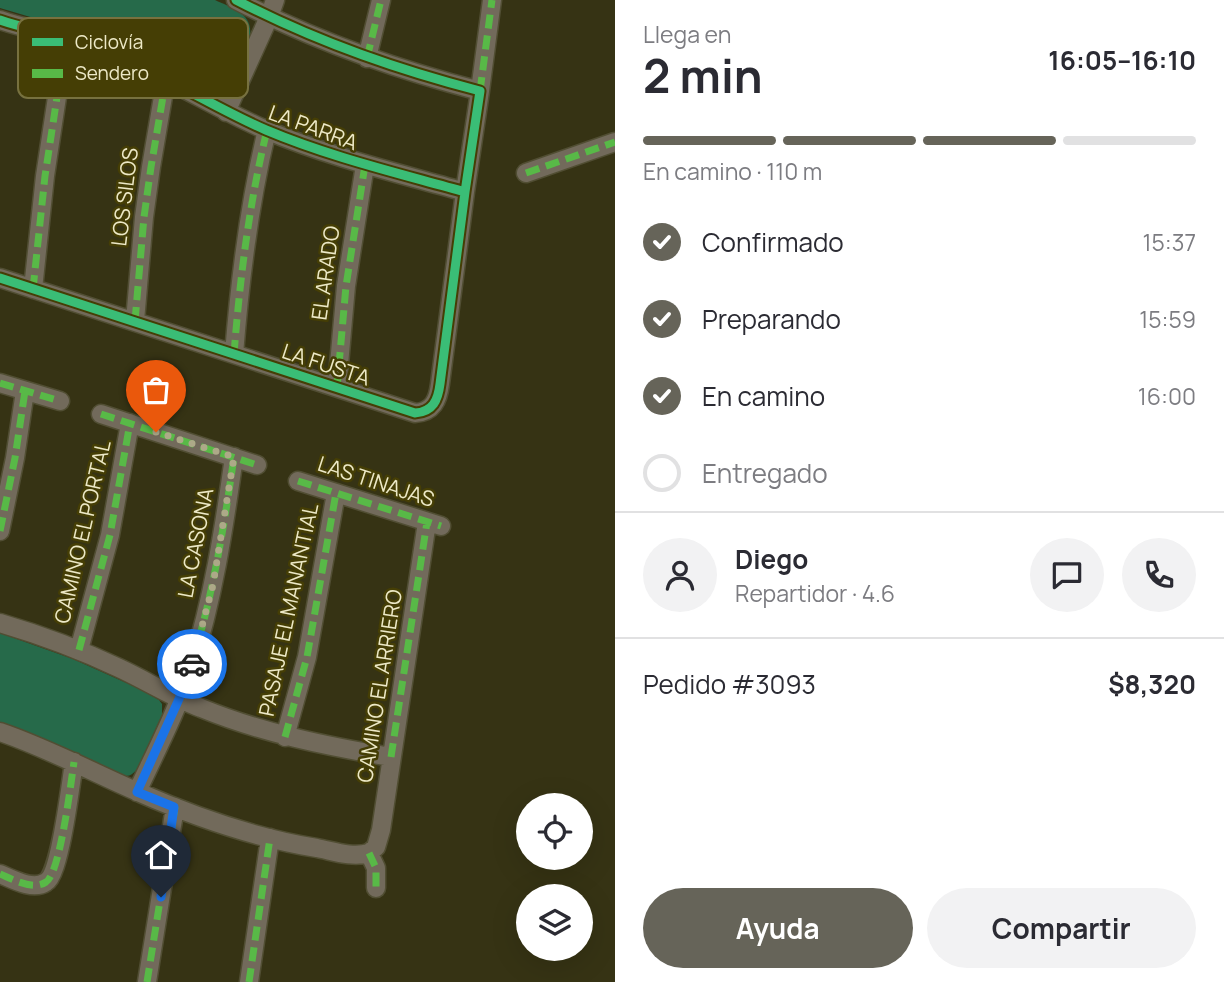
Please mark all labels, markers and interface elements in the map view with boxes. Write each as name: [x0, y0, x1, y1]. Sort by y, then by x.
legend: [18, 18, 248, 98]
text: Llega en: [643, 18, 731, 50]
text: Ciclovía: [75, 29, 143, 55]
text: 16:05–16:10: [1048, 42, 1196, 78]
text: 2 min: [643, 44, 763, 107]
text: Sendero: [75, 60, 149, 86]
street label: LA PARRA: [265, 98, 362, 156]
street label: LOS SILOS: [104, 146, 144, 248]
text: En camino · 110 m: [643, 155, 822, 187]
icon: check: [643, 223, 681, 261]
street label: EL ARADO: [305, 224, 345, 322]
text: Confirmado: [702, 224, 844, 260]
text: 15:37: [1143, 226, 1196, 258]
icon: check: [643, 300, 681, 338]
text: Preparando: [702, 301, 841, 337]
text: 15:59: [1139, 303, 1196, 335]
street label: LA FUSTA: [279, 337, 374, 391]
pin: [126, 360, 186, 432]
icon: bag: [137, 371, 175, 409]
icon: check: [643, 377, 681, 415]
text: En camino: [702, 378, 825, 414]
text: 16:00: [1138, 380, 1196, 412]
street label: CAMINO EL PORTAL: [47, 437, 117, 626]
street label: LAS TINAJAS: [314, 449, 438, 513]
text: Entregado: [702, 455, 828, 491]
street label: LA CASONA: [171, 485, 219, 600]
street label: PASAJE EL MANANTIAL: [252, 500, 324, 719]
button: person: [643, 538, 717, 612]
button: chat: [1030, 538, 1104, 612]
button: phone: [1122, 538, 1196, 612]
text: Diego: [735, 541, 808, 577]
text: Repartidor · 4.6: [735, 577, 895, 609]
street label: CAMINO EL ARRIERO: [350, 587, 408, 784]
courier: [157, 629, 227, 699]
icon: car: [173, 645, 211, 683]
text: Pedido #3093: [643, 666, 816, 702]
text: $8,320: [1108, 666, 1196, 702]
map controls: [516, 793, 593, 961]
button: locate: [516, 793, 593, 870]
pin: [131, 825, 191, 897]
icon: home: [142, 836, 180, 874]
button: layers: [516, 884, 593, 961]
button: Ayuda: [643, 888, 913, 968]
button: Compartir: [927, 888, 1196, 968]

